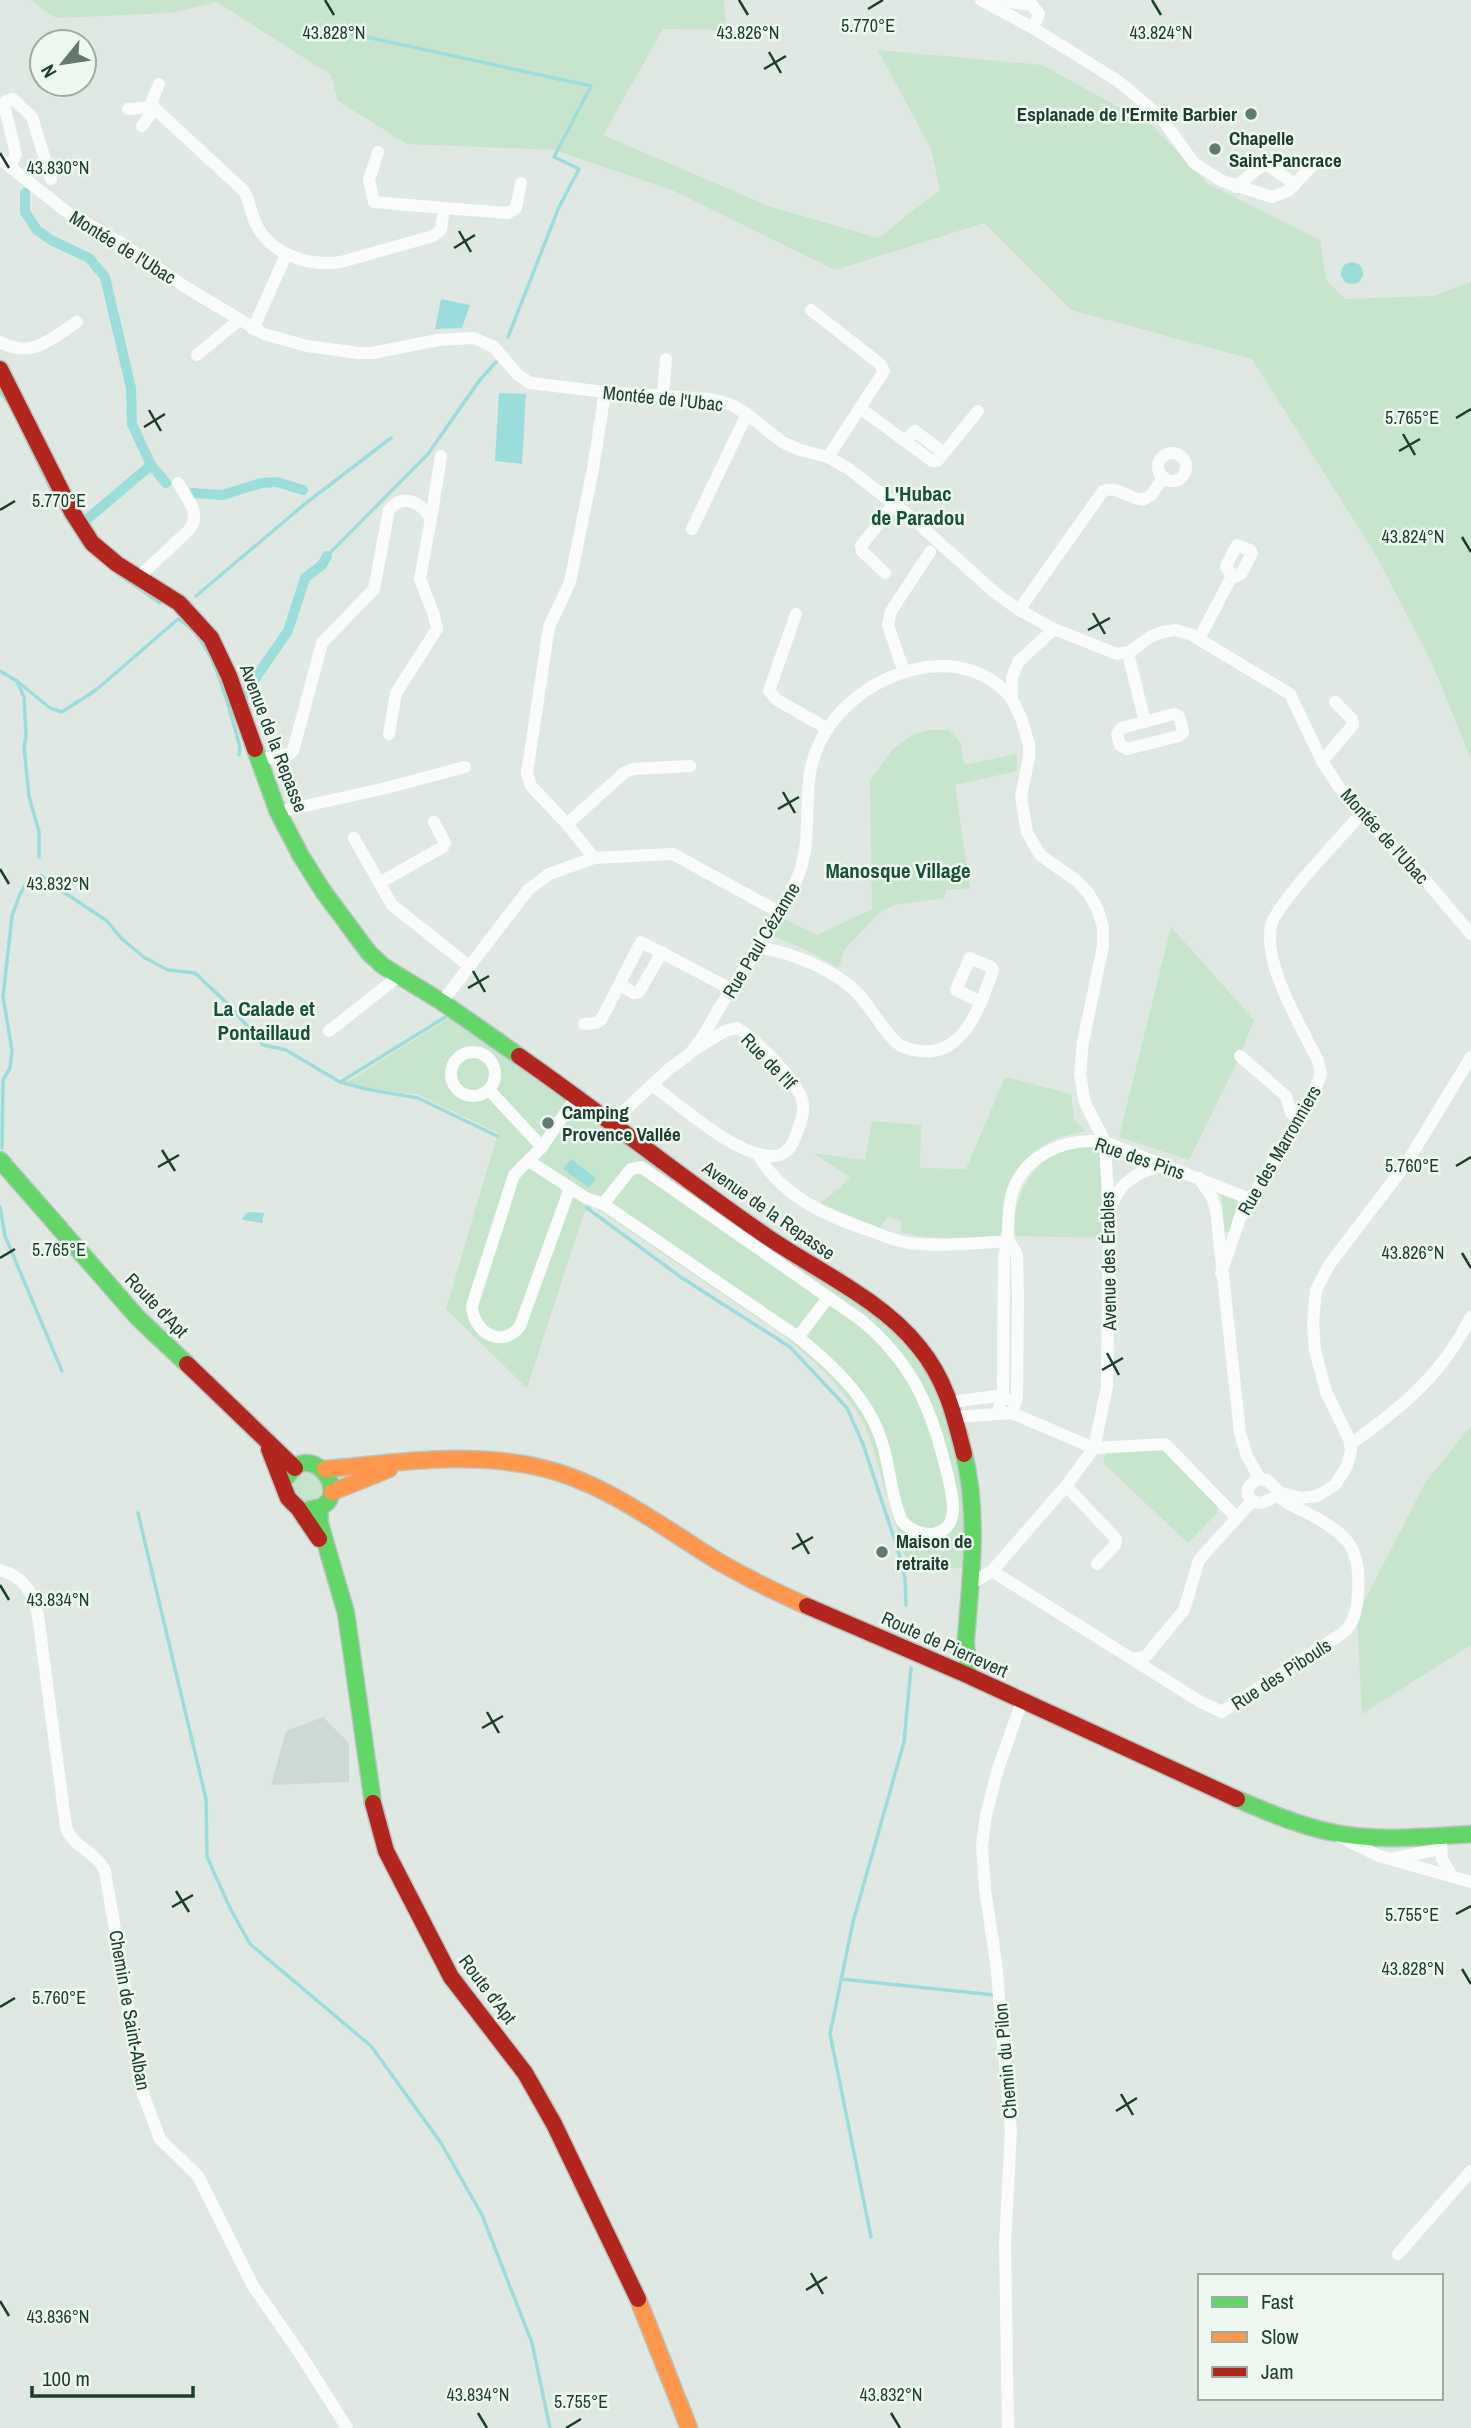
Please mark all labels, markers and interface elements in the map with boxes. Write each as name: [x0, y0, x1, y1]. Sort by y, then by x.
text: 5.770°E: [841, 13, 895, 38]
text: 43.828°N: [303, 20, 366, 45]
text: 43.826°N: [717, 20, 780, 45]
text: 43.824°N: [1130, 20, 1193, 45]
north arrow: [28, 28, 98, 98]
text: N: [34, 60, 62, 83]
place label: Esplanade de l'Ermite Barbier: [1017, 101, 1237, 127]
marker: Esplanade de l'Ermite Barbier: [1243, 106, 1259, 122]
place label: Chapelle Saint-Pancrace: [1229, 125, 1342, 173]
marker: Chapelle Saint-Pancrace: [1207, 141, 1223, 157]
text: 43.830°N: [27, 155, 90, 180]
street label: Montée de l'Ubac: [65, 204, 181, 290]
street label: Montée de l'Ubac: [602, 379, 725, 417]
text: 5.765°E: [1385, 405, 1439, 430]
district label: L'Hubac de Paradou: [871, 479, 965, 532]
text: 5.770°E: [32, 488, 86, 513]
text: 43.824°N: [1382, 524, 1445, 549]
street label: Avenue de la Repasse: [233, 659, 314, 816]
street label: Montée de l'Ubac: [1335, 782, 1435, 890]
district label: Manosque Village: [825, 856, 971, 885]
text: 43.832°N: [27, 871, 90, 896]
street label: Rue Paul Cézanne: [716, 877, 806, 1003]
district label: La Calade et Pontaillaud: [213, 994, 315, 1047]
street label: Rue de l'If: [735, 1027, 803, 1096]
street label: Rue des Marronniers: [1231, 1080, 1327, 1220]
place label: Camping Provence Vallée: [562, 1099, 681, 1147]
marker: Camping Provence Vallée: [540, 1115, 556, 1131]
street label: Rue des Pins: [1092, 1130, 1189, 1186]
text: 5.760°E: [1385, 1153, 1439, 1178]
street label: Avenue de la Repasse: [697, 1154, 841, 1266]
street label: Avenue des Érables: [1094, 1191, 1122, 1332]
text: 5.765°E: [32, 1237, 86, 1262]
text: 43.826°N: [1382, 1240, 1445, 1265]
street label: Route d'Apt: [120, 1267, 195, 1344]
place label: Maison de retraite: [896, 1528, 973, 1576]
marker: Maison de retraite: [874, 1544, 890, 1560]
text: 43.834°N: [27, 1587, 90, 1612]
street label: Route de Pierrevert: [878, 1604, 1013, 1684]
street label: Rue des Pibouls: [1226, 1632, 1336, 1716]
text: 5.755°E: [1385, 1902, 1439, 1927]
street label: Chemin de Saint-Alban: [103, 1928, 157, 2092]
street label: Route d'Apt: [453, 1949, 523, 2030]
text: 43.828°N: [1382, 1956, 1445, 1981]
text: 5.760°E: [32, 1985, 86, 2010]
street label: Chemin du Pilon: [987, 2002, 1023, 2120]
legend: [1198, 2274, 1443, 2400]
text: Fast: [1261, 2287, 1294, 2316]
text: 43.836°N: [27, 2304, 90, 2329]
text: Slow: [1261, 2322, 1299, 2351]
scale bar: [32, 2354, 192, 2398]
text: Jam: [1261, 2357, 1294, 2386]
text: 100 m: [42, 2364, 90, 2393]
text: 43.834°N: [447, 2382, 510, 2407]
text: 43.832°N: [860, 2382, 923, 2407]
text: 5.755°E: [554, 2389, 608, 2414]

